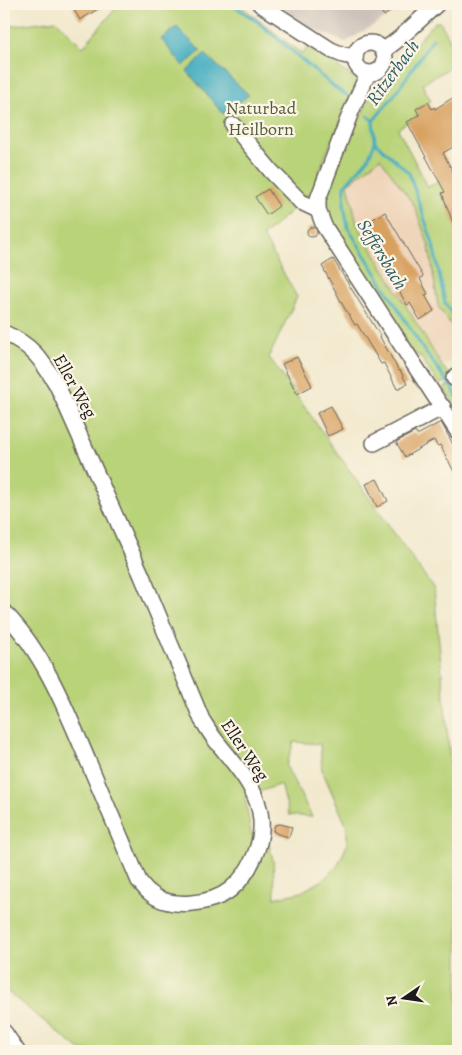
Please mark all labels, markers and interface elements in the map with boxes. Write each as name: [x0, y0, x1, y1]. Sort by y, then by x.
water label: Ritzerbach: [360, 34, 426, 111]
park label: Naturbad Heilborn: [226, 96, 297, 141]
water label: Seffersbach: [351, 214, 414, 295]
street label: Eller Weg: [47, 349, 103, 423]
street label: Eller Weg: [215, 714, 275, 786]
north arrow: [380, 972, 430, 1022]
text: N: [381, 994, 402, 1008]

